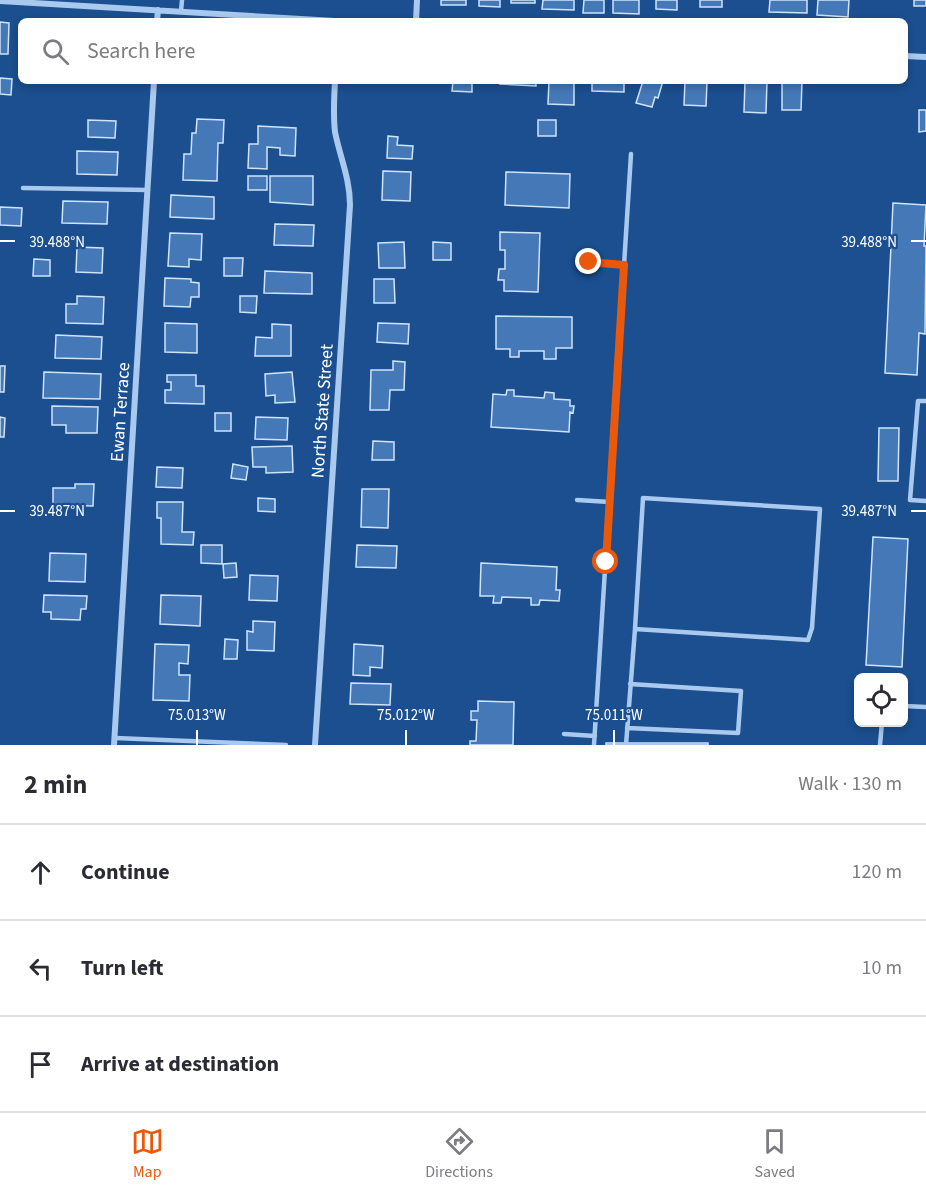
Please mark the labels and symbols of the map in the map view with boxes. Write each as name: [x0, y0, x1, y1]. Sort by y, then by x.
text: 39.488°N: [29, 232, 85, 253]
text: 39.488°N: [841, 232, 897, 253]
route end: [575, 248, 601, 274]
street label: North State Street: [305, 343, 340, 479]
street label: Ewan Terrace: [105, 361, 136, 463]
text: 39.487°N: [29, 501, 85, 522]
text: 39.487°N: [841, 501, 897, 522]
route start: [592, 548, 618, 574]
text: 75.013°W: [168, 705, 226, 726]
text: 75.012°W: [377, 705, 435, 726]
text: 75.011°W: [585, 705, 643, 726]

